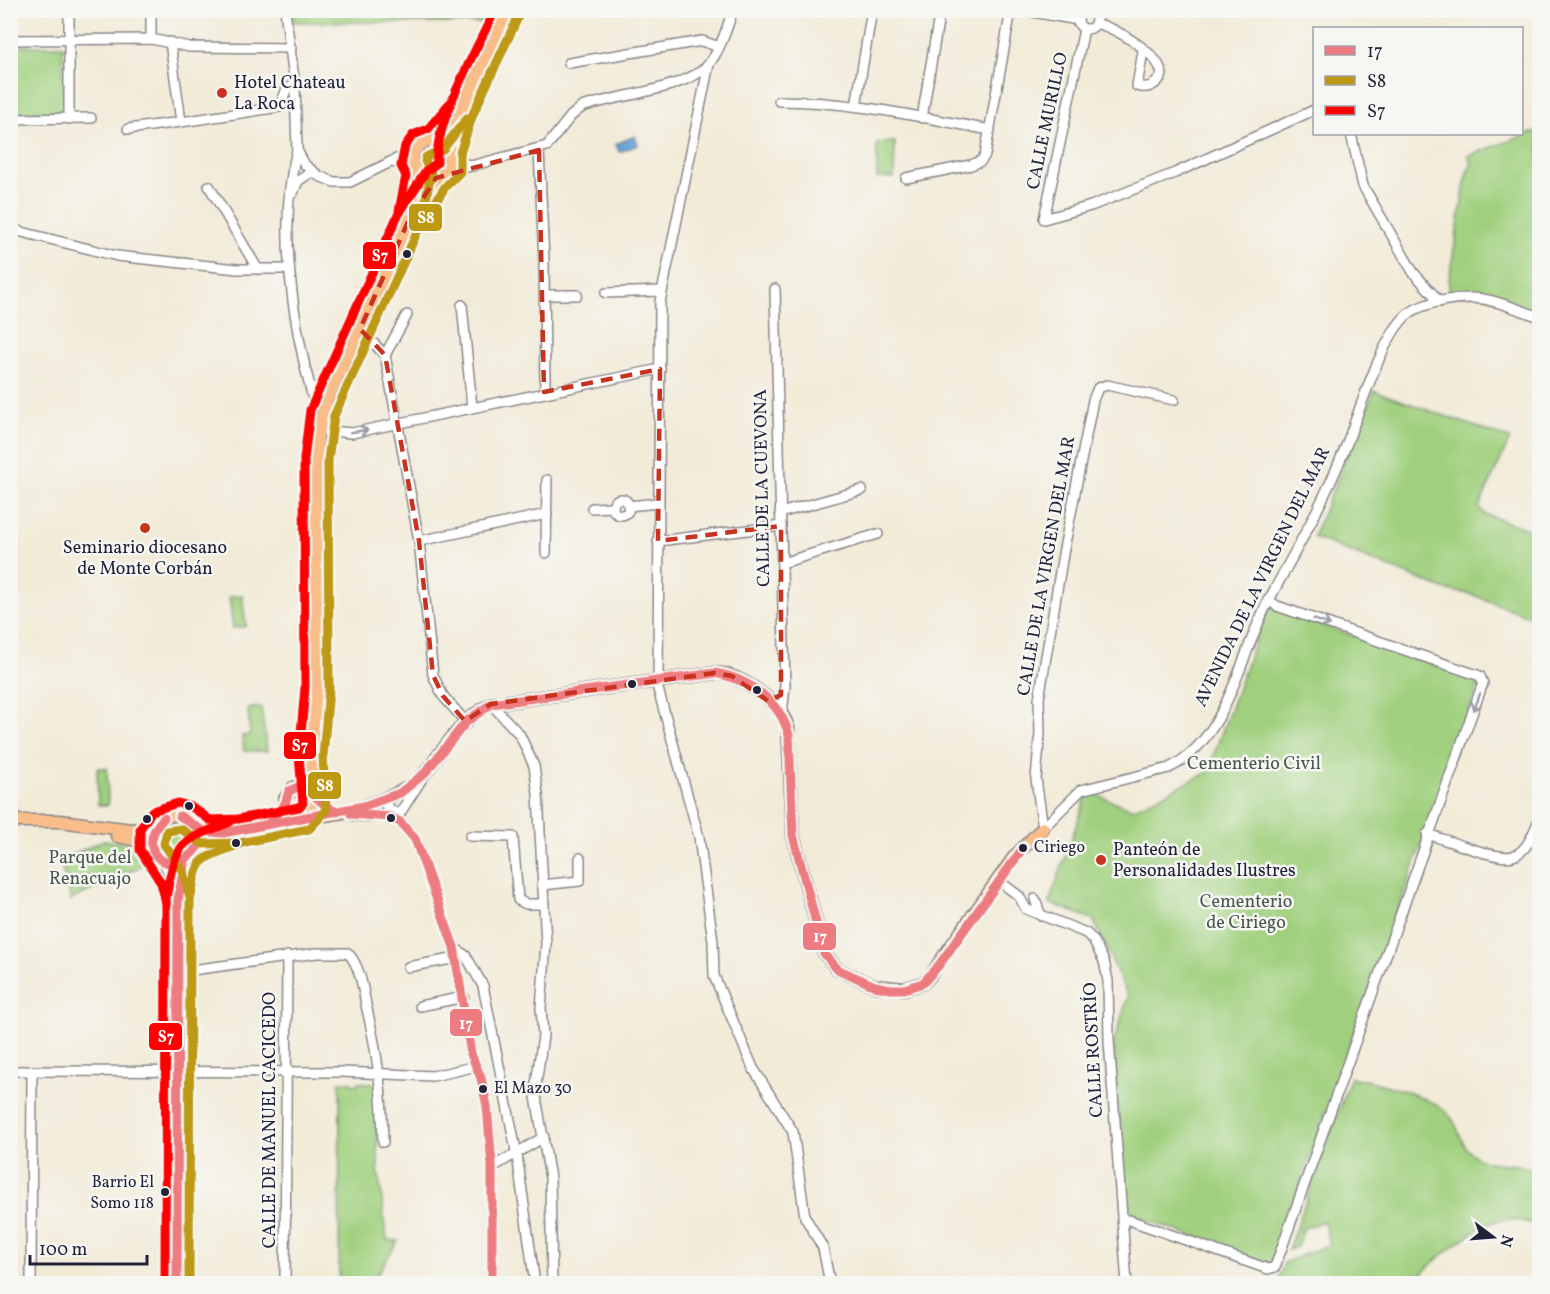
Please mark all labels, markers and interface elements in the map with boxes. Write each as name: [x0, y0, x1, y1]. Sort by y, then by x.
legend: [1313, 27, 1523, 135]
text: 17: [1367, 40, 1383, 65]
street label: CALLE MURILLO: [1021, 50, 1075, 192]
text: S8: [1367, 70, 1386, 95]
place label: Hotel Chateau La Roca: [234, 71, 346, 117]
marker: Hotel Chateau La Roca: [215, 86, 229, 100]
text: S7: [1367, 100, 1386, 125]
line badge: S8: [408, 203, 443, 232]
text: S8: [417, 208, 435, 230]
line badge: S7: [362, 241, 397, 270]
text: S7: [372, 246, 389, 268]
unlabelled marker: [401, 248, 413, 260]
street label: CALLE DE LA CUEVONA: [749, 389, 777, 587]
one-way arrow: [348, 426, 368, 437]
street label: CALLE DE LA VIRGEN DEL MAR: [1012, 434, 1082, 698]
street label: AVENIDA DE LA VIRGEN DEL MAR: [1189, 443, 1337, 711]
marker: Seminario diocesano de Monte Corbán: [138, 521, 152, 535]
place label: Seminario diocesano de Monte Corbán: [63, 536, 227, 582]
one-way arrow: [1312, 617, 1331, 628]
unlabelled marker: [626, 678, 638, 690]
unlabelled marker: [751, 684, 763, 696]
one-way arrow: [1470, 692, 1481, 710]
line badge: S7: [283, 731, 317, 760]
text: S7: [292, 736, 309, 758]
park label: Cementerio Civil: [1187, 752, 1321, 777]
line badge: S8: [307, 771, 342, 800]
text: S8: [316, 776, 334, 798]
unlabelled marker: [183, 800, 195, 812]
unlabelled marker: [385, 812, 397, 824]
unlabelled marker: [141, 813, 153, 825]
unlabelled marker: [230, 837, 242, 849]
place label: Ciriego: [1034, 837, 1085, 859]
place label: Panteón de Personalidades Ilustres: [1113, 838, 1296, 884]
marker: Ciriego: [1017, 842, 1029, 854]
park label: Parque del Renacuajo: [48, 846, 132, 892]
marker: Panteón de Personalidades Ilustres: [1094, 853, 1108, 867]
park label: Cementerio de Ciriego: [1200, 890, 1292, 936]
line badge: 17: [802, 922, 837, 951]
text: 17: [813, 927, 827, 949]
street label: CALLE ROSTRÍO: [1078, 982, 1110, 1118]
street label: CALLE DE MANUEL CACICEDO: [258, 992, 283, 1248]
line badge: 17: [449, 1008, 483, 1037]
text: 17: [459, 1014, 473, 1036]
line badge: S7: [148, 1022, 183, 1051]
text: S7: [158, 1027, 175, 1049]
place label: El Mazo 30: [494, 1078, 572, 1100]
marker: El Mazo 30: [477, 1083, 489, 1095]
place label: Barrio El Somo 118: [90, 1172, 154, 1215]
marker: Barrio El Somo 118: [159, 1186, 171, 1198]
north arrow: [1463, 1207, 1523, 1267]
scale bar: [30, 1228, 147, 1266]
text: N: [1493, 1232, 1518, 1250]
text: 100 m: [39, 1238, 88, 1263]

